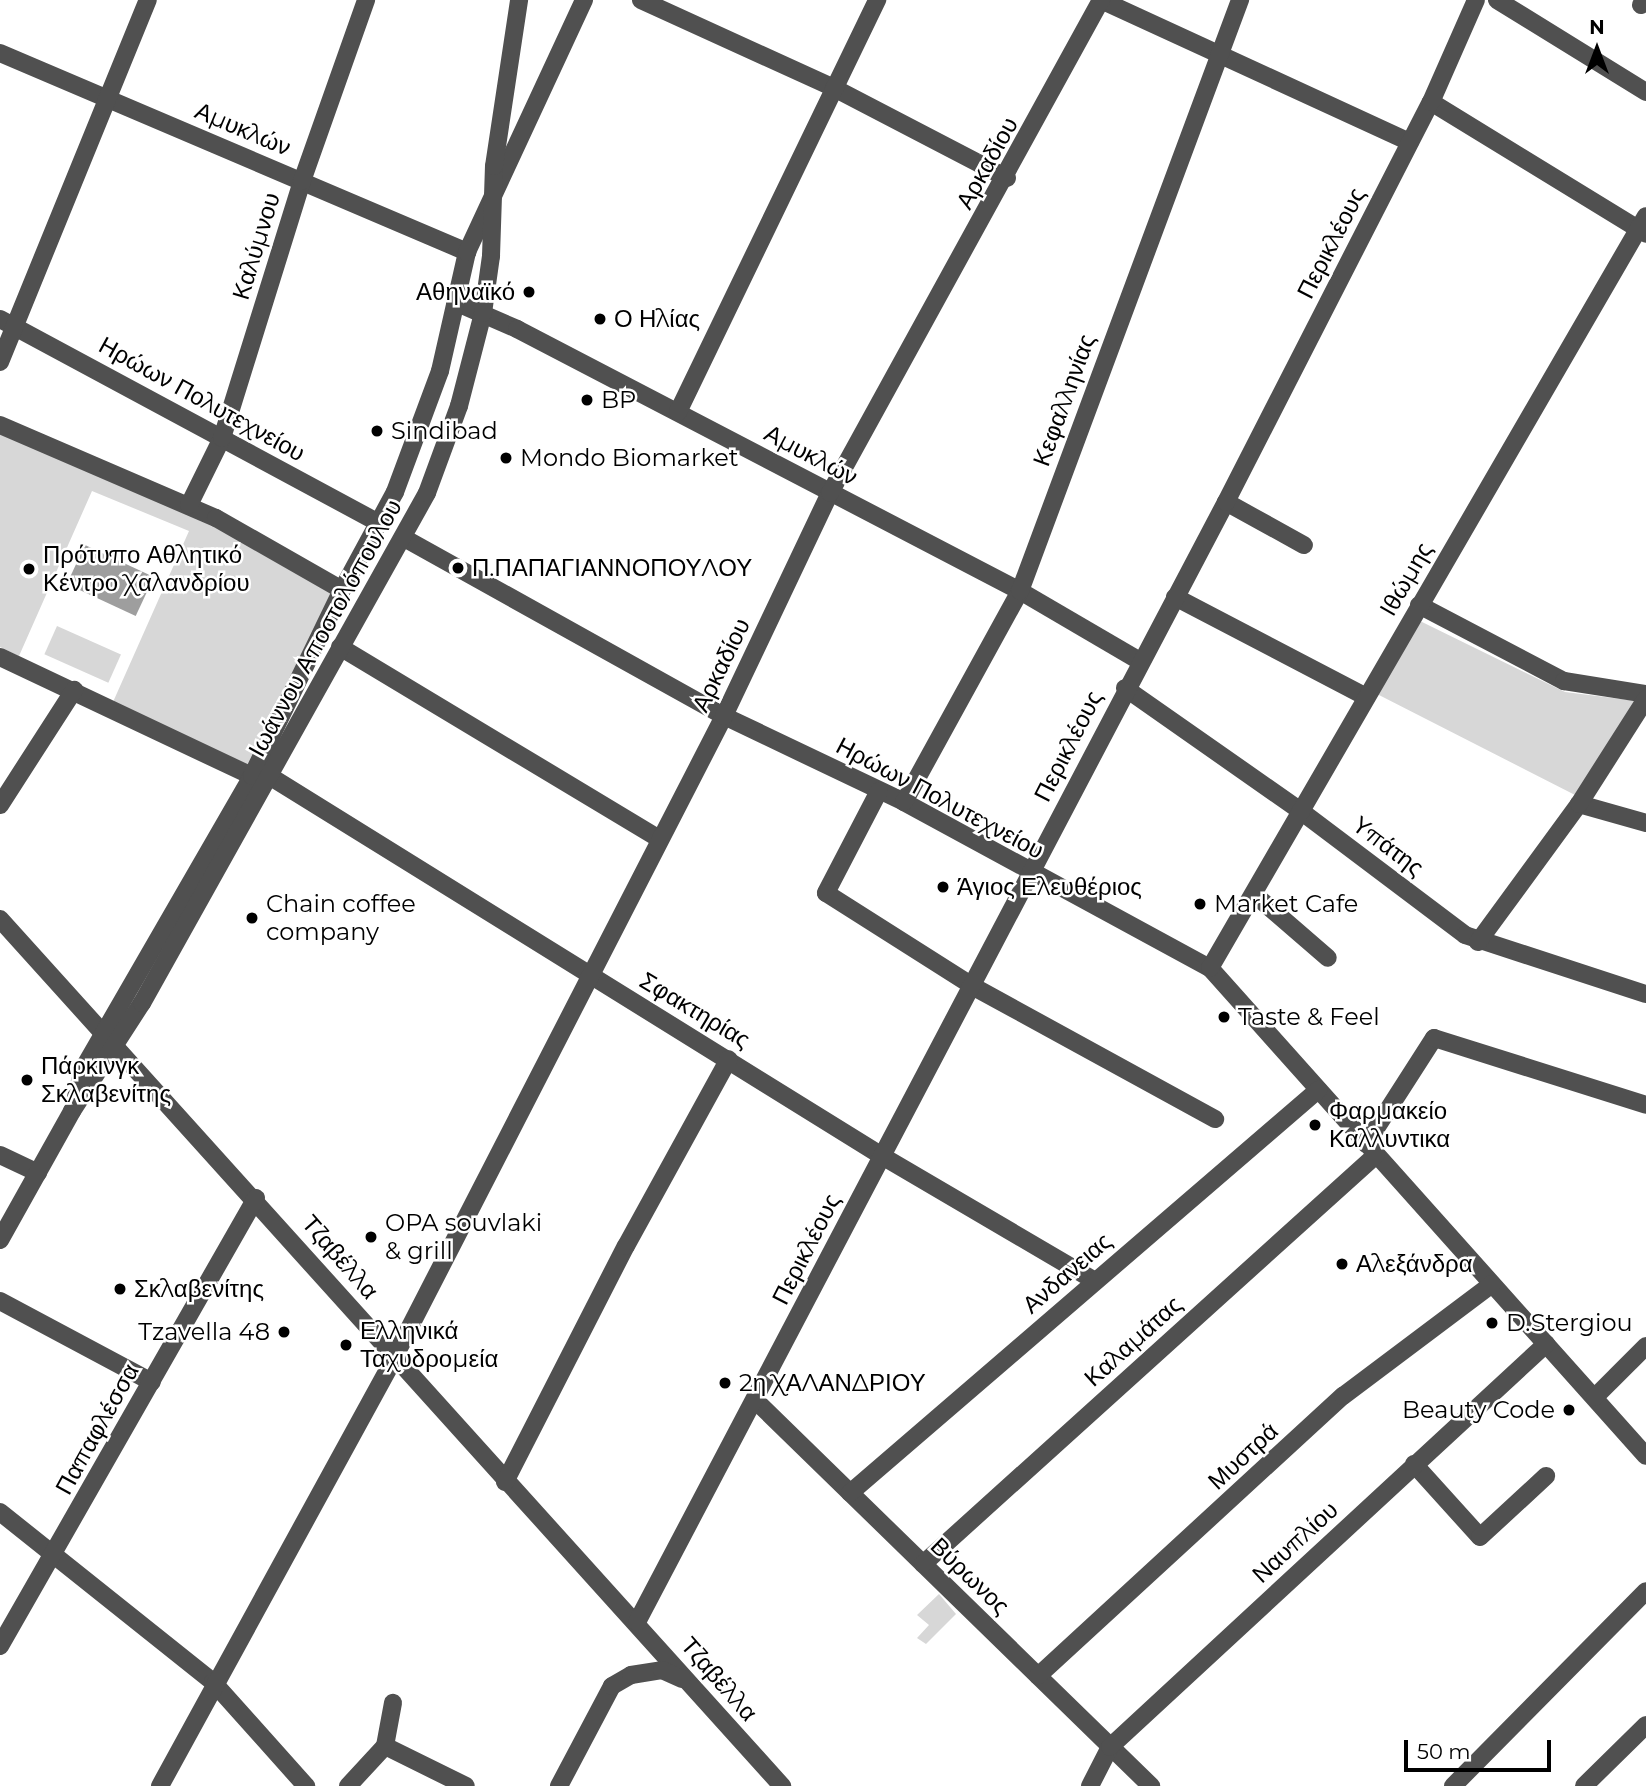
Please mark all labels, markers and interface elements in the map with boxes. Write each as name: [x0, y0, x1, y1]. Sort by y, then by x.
north arrow: [1562, 14, 1632, 84]
text: N: [1589, 16, 1605, 39]
street label: Αμυκλών: [191, 96, 295, 162]
street label: Αρκαδίου: [950, 112, 1024, 214]
street label: Περικλέους: [1291, 183, 1371, 303]
street label: Καλύμνου: [226, 189, 286, 303]
place label: Αθηναϊκό: [416, 278, 515, 306]
marker: Αθηναϊκό: [521, 284, 537, 300]
place label: Ο Ηλίας: [614, 305, 700, 333]
marker: Ο Ηλίας: [592, 311, 608, 327]
street label: Ηρώων Πολυτεχνείου: [94, 330, 310, 468]
street label: Κεφαλληνίας: [1027, 330, 1101, 470]
place label: BP: [601, 386, 636, 414]
marker: BP: [579, 392, 595, 408]
place label: Sindibad: [391, 417, 498, 445]
street label: Αμυκλών: [760, 419, 862, 491]
marker: Sindibad: [369, 423, 385, 439]
place label: Mondo Biomarket: [520, 444, 739, 472]
marker: Mondo Biomarket: [498, 450, 514, 466]
street label: Ιωάννου Αποστολόπουλου: [242, 494, 408, 762]
street label: Ιθώμης: [1374, 537, 1438, 621]
place label: Πρότυπο Αθλητικό Κέντρο Χαλανδρίου: [43, 541, 250, 597]
place label: Π.ΠΑΠΑΓΙΑΝΝΟΠΟΥΛΟΥ: [472, 554, 752, 582]
marker: Π.ΠΑΠΑΓΙΑΝΝΟΠΟΥΛΟΥ: [450, 560, 466, 576]
marker: Πρότυπο Αθλητικό Κέντρο Χαλανδρίου: [21, 561, 37, 577]
street label: Αρκαδίου: [686, 614, 756, 716]
street label: Περικλέους: [1028, 686, 1108, 806]
street label: Ηρώων Πολυτεχνείου: [831, 731, 1049, 865]
street label: Υπάτης: [1347, 810, 1429, 882]
place label: Άγιος Ελευθέριος: [957, 873, 1142, 901]
marker: Άγιος Ελευθέριος: [935, 879, 951, 895]
place label: Chain coffee company: [266, 890, 416, 946]
place label: Market Cafe: [1214, 890, 1358, 918]
marker: Market Cafe: [1192, 896, 1208, 912]
marker: Chain coffee company: [244, 910, 260, 926]
street label: Σφακτηρίας: [635, 966, 755, 1054]
place label: Taste & Feel: [1238, 1003, 1380, 1031]
marker: Taste & Feel: [1216, 1009, 1232, 1025]
place label: Πάρκινγκ Σκλαβενίτης: [41, 1052, 171, 1108]
marker: Πάρκινγκ Σκλαβενίτης: [19, 1072, 35, 1088]
place label: Φαρμακείο Καλλυντικα: [1329, 1097, 1450, 1153]
marker: Φαρμακείο Καλλυντικα: [1307, 1117, 1323, 1133]
street label: Περικλέους: [766, 1189, 846, 1309]
street label: Τζαβέλλα: [296, 1209, 384, 1305]
place label: OPA souvlaki & grill: [385, 1209, 542, 1265]
street label: Ανδανειας: [1017, 1227, 1117, 1319]
marker: OPA souvlaki & grill: [363, 1229, 379, 1245]
place label: Αλεξάνδρα: [1356, 1250, 1473, 1278]
marker: Αλεξάνδρα: [1334, 1256, 1350, 1272]
place label: Σκλαβενίτης: [134, 1275, 264, 1303]
marker: Σκλαβενίτης: [112, 1281, 128, 1297]
street label: Καλαμάτας: [1078, 1290, 1188, 1392]
place label: D.Stergiou: [1506, 1309, 1633, 1337]
marker: D.Stergiou: [1484, 1315, 1500, 1331]
place label: Ελληνικά Ταχυδρομεία: [360, 1317, 498, 1373]
place label: Tzavella 48: [138, 1318, 270, 1346]
marker: Tzavella 48: [276, 1324, 292, 1340]
marker: Ελληνικά Ταχυδρομεία: [338, 1337, 354, 1353]
street label: Παπαφλέσσα: [49, 1359, 145, 1499]
place label: 2η ΧΑΛΑΝΔΡΙΟΥ: [739, 1369, 926, 1397]
marker: 2η ΧΑΛΑΝΔΡΙΟΥ: [717, 1375, 733, 1391]
place label: Beauty Code: [1402, 1396, 1555, 1424]
marker: Beauty Code: [1561, 1402, 1577, 1418]
street label: Μυστρά: [1202, 1417, 1284, 1495]
street label: Ναυπλίου: [1246, 1495, 1344, 1589]
street label: Βύρωνος: [925, 1531, 1015, 1621]
street label: Τζαβέλλα: [675, 1631, 763, 1727]
scale bar: [1408, 1726, 1555, 1770]
text: 50 m: [1417, 1739, 1471, 1764]

